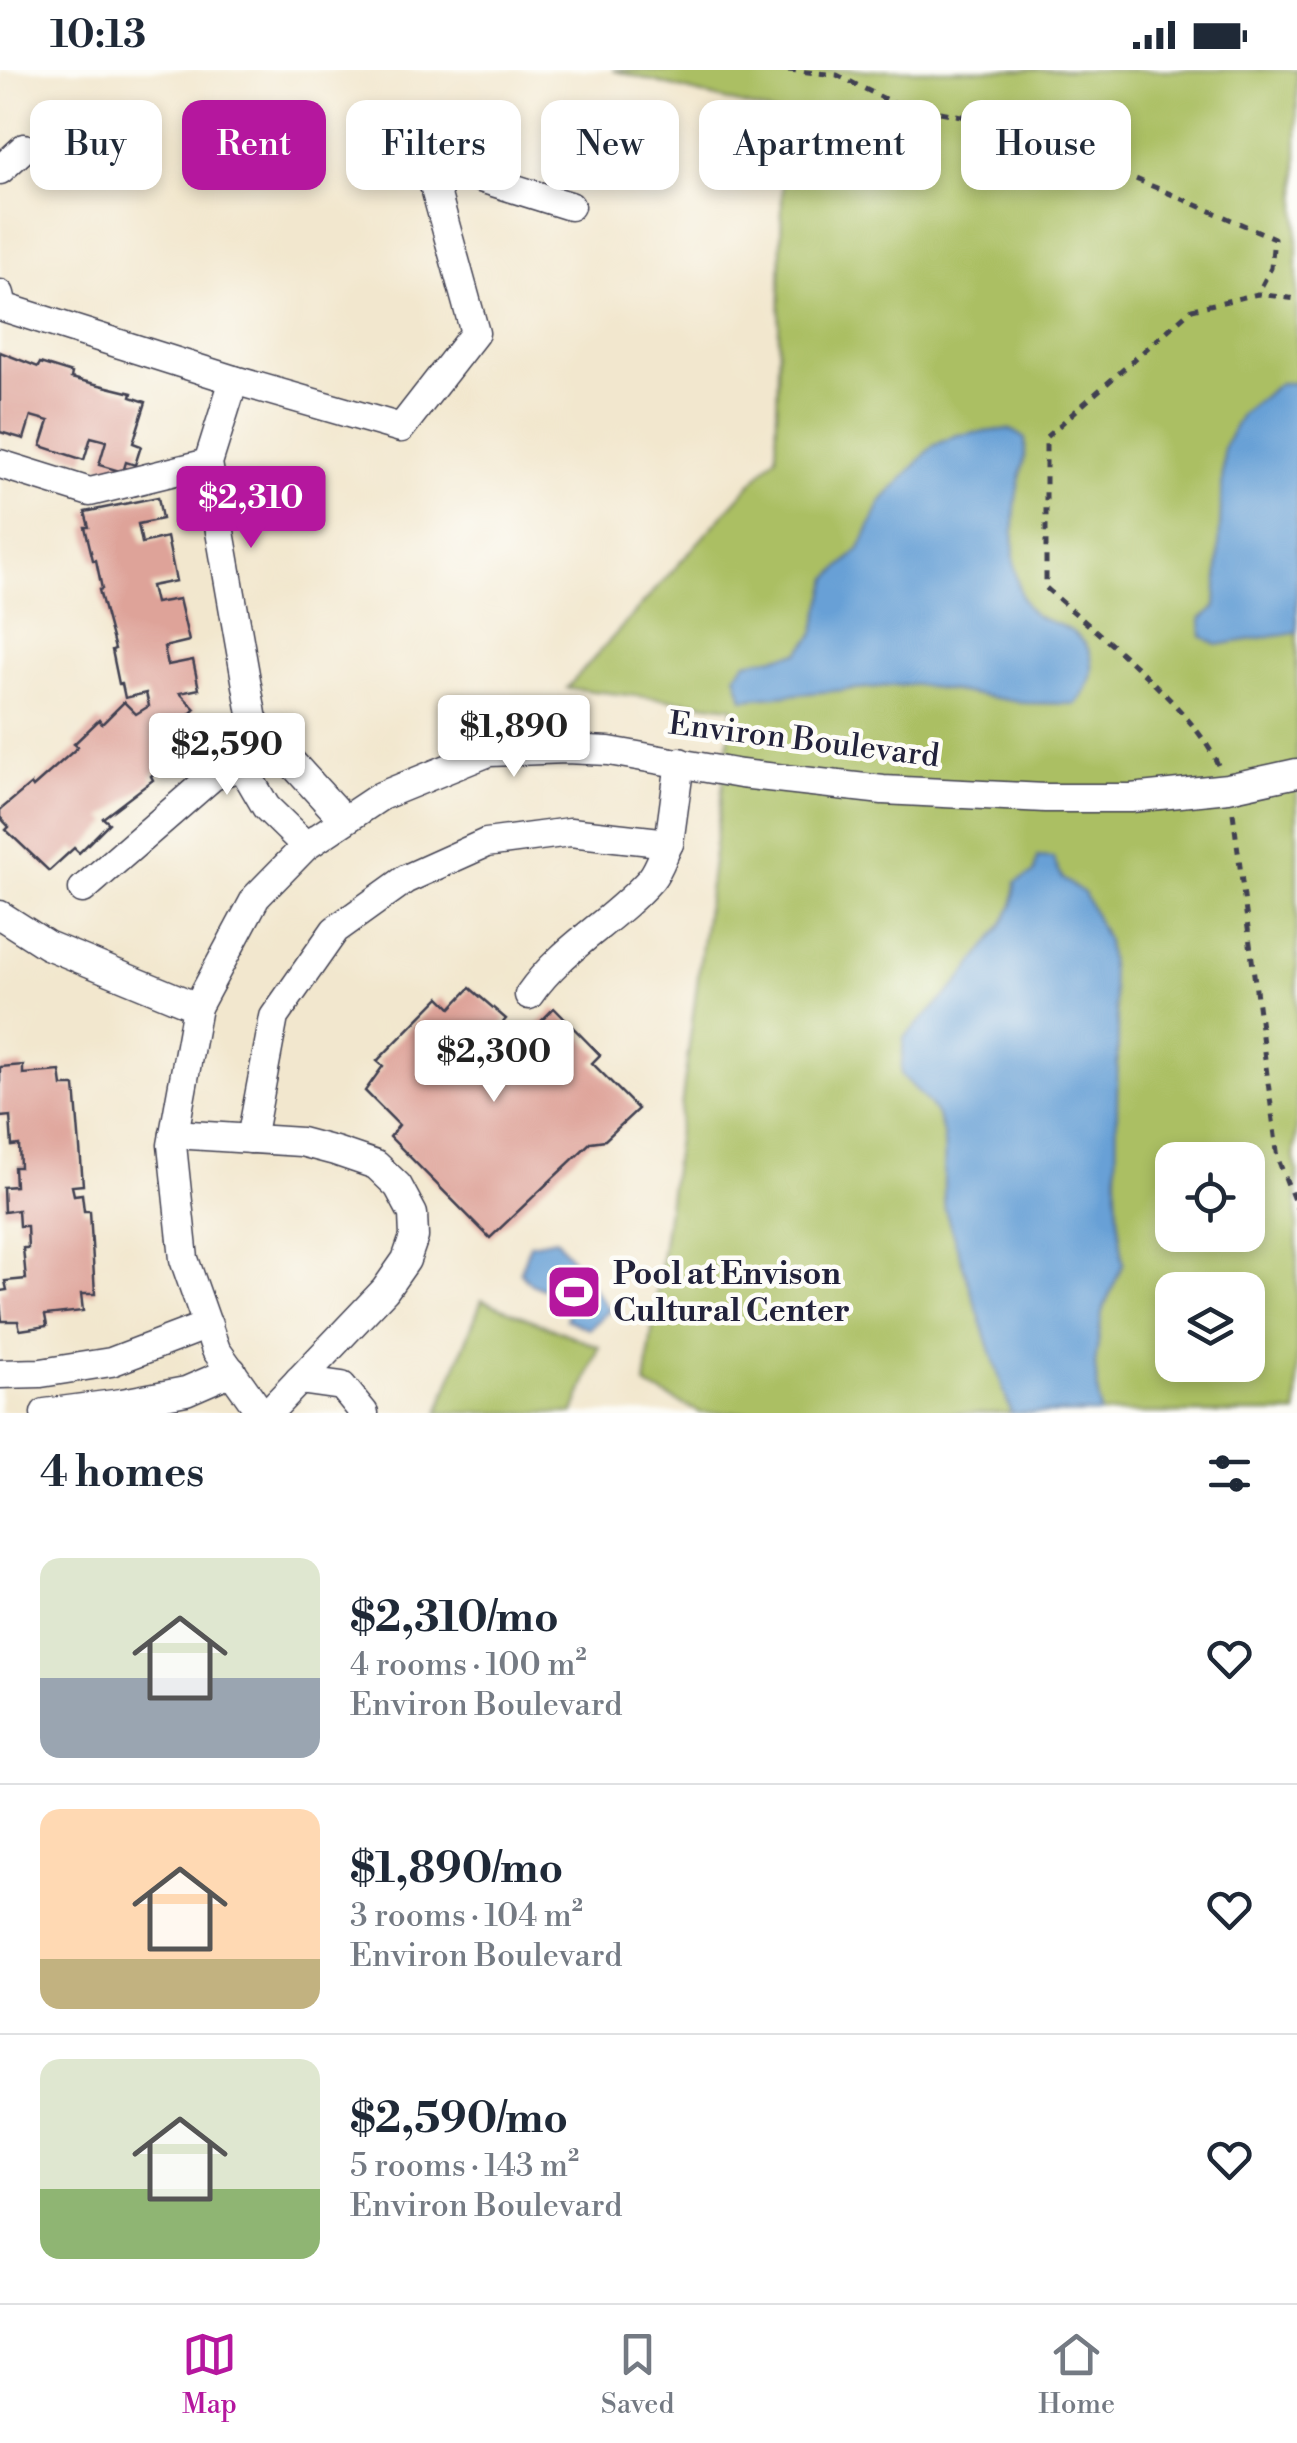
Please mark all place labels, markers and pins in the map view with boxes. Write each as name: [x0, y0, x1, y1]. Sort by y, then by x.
pin: $2,310: [170, 466, 332, 551]
pin: $1,890: [433, 695, 595, 780]
pin: $2,590: [146, 713, 308, 798]
pin: $2,300: [413, 1020, 575, 1105]
place label: Pool at Envison Cultural Center: [613, 1254, 850, 1331]
sports icon: Pool at Envison Cultural Center: [544, 1262, 604, 1322]

